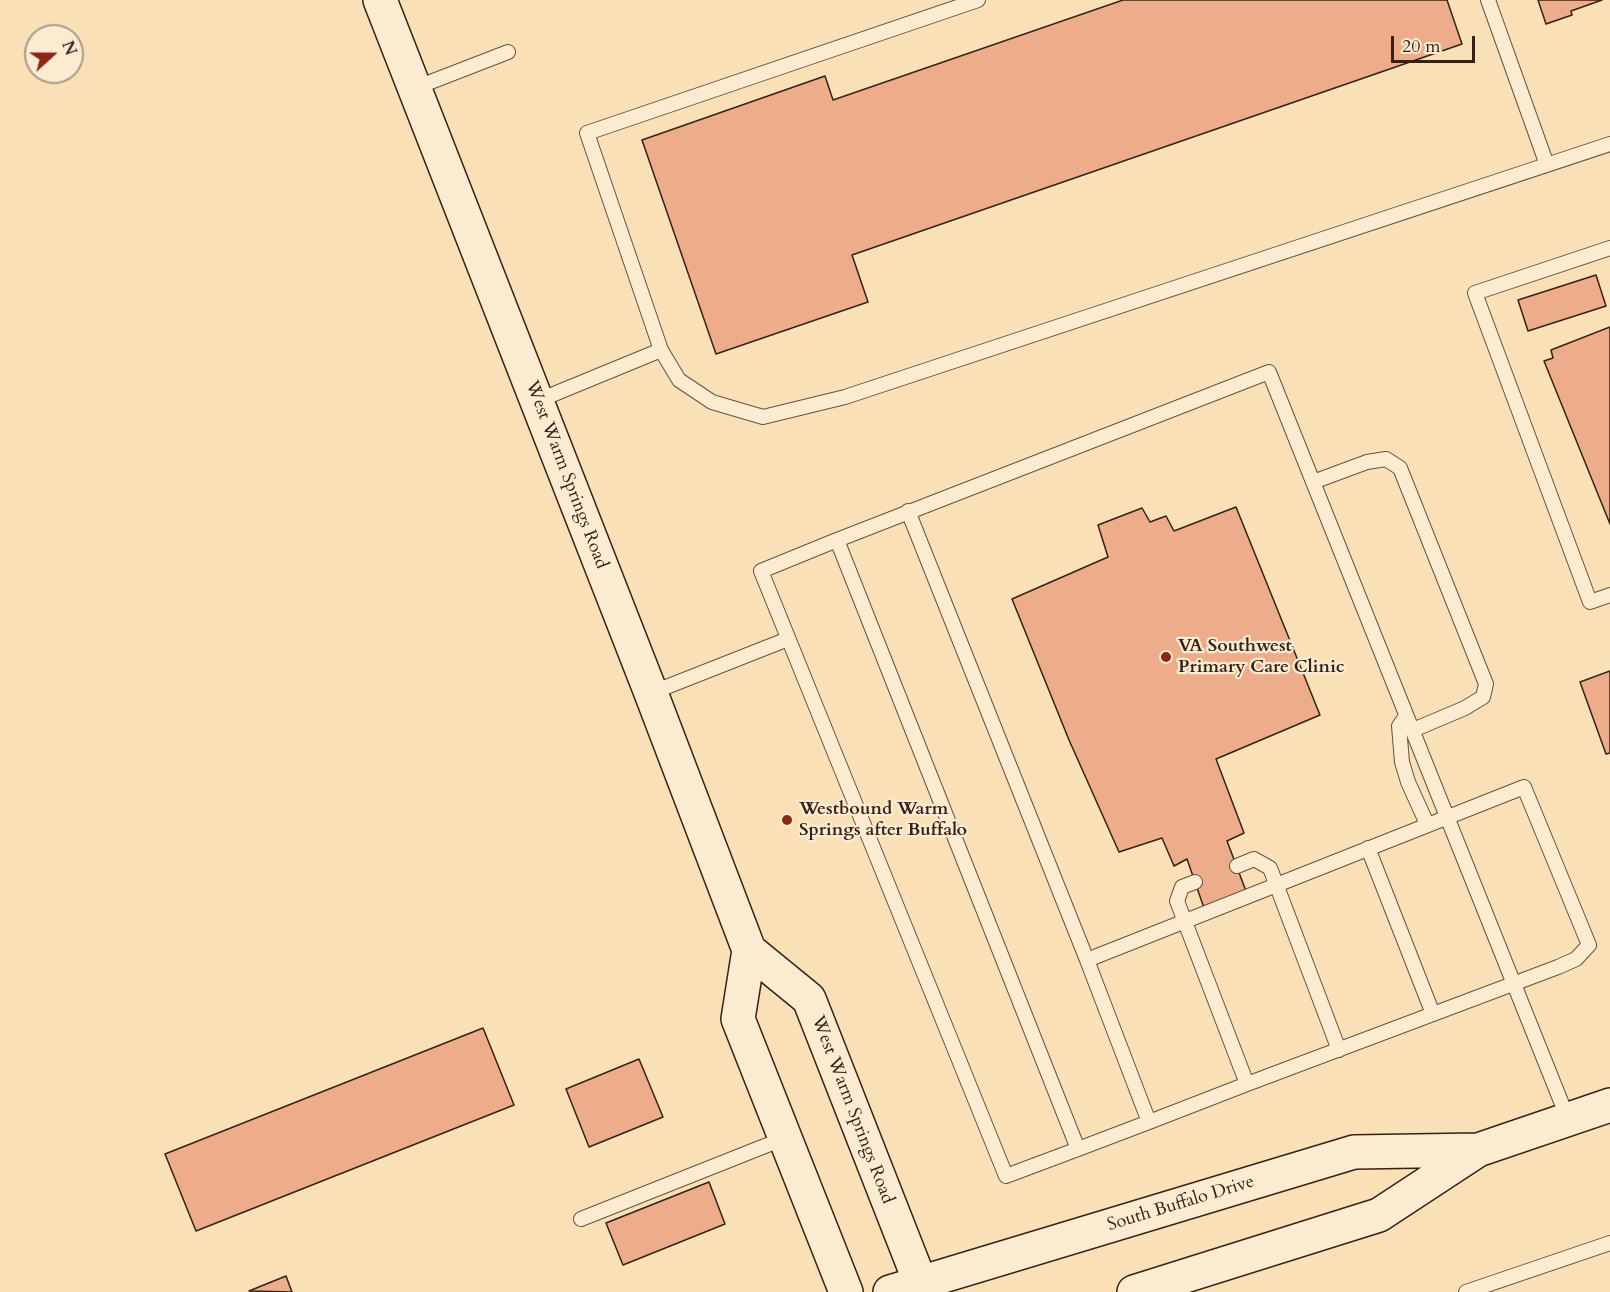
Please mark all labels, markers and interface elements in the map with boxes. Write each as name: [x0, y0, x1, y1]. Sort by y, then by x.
north arrow: [24, 24, 84, 84]
scale bar: [1394, 24, 1478, 62]
text: 20 m: [1402, 34, 1441, 59]
text: N: [56, 38, 82, 59]
street label: West Warm Springs Road: [520, 378, 612, 572]
place label: VA Southwest Primary Care Clinic: [1178, 636, 1345, 678]
marker: VA Southwest Primary Care Clinic: [1159, 650, 1173, 664]
place label: Westbound Warm Springs after Buffalo: [799, 799, 967, 842]
marker: Westbound Warm Springs after Buffalo: [780, 813, 794, 827]
street label: West Warm Springs Road: [806, 1013, 898, 1207]
street label: South Buffalo Drive: [1105, 1171, 1257, 1237]

